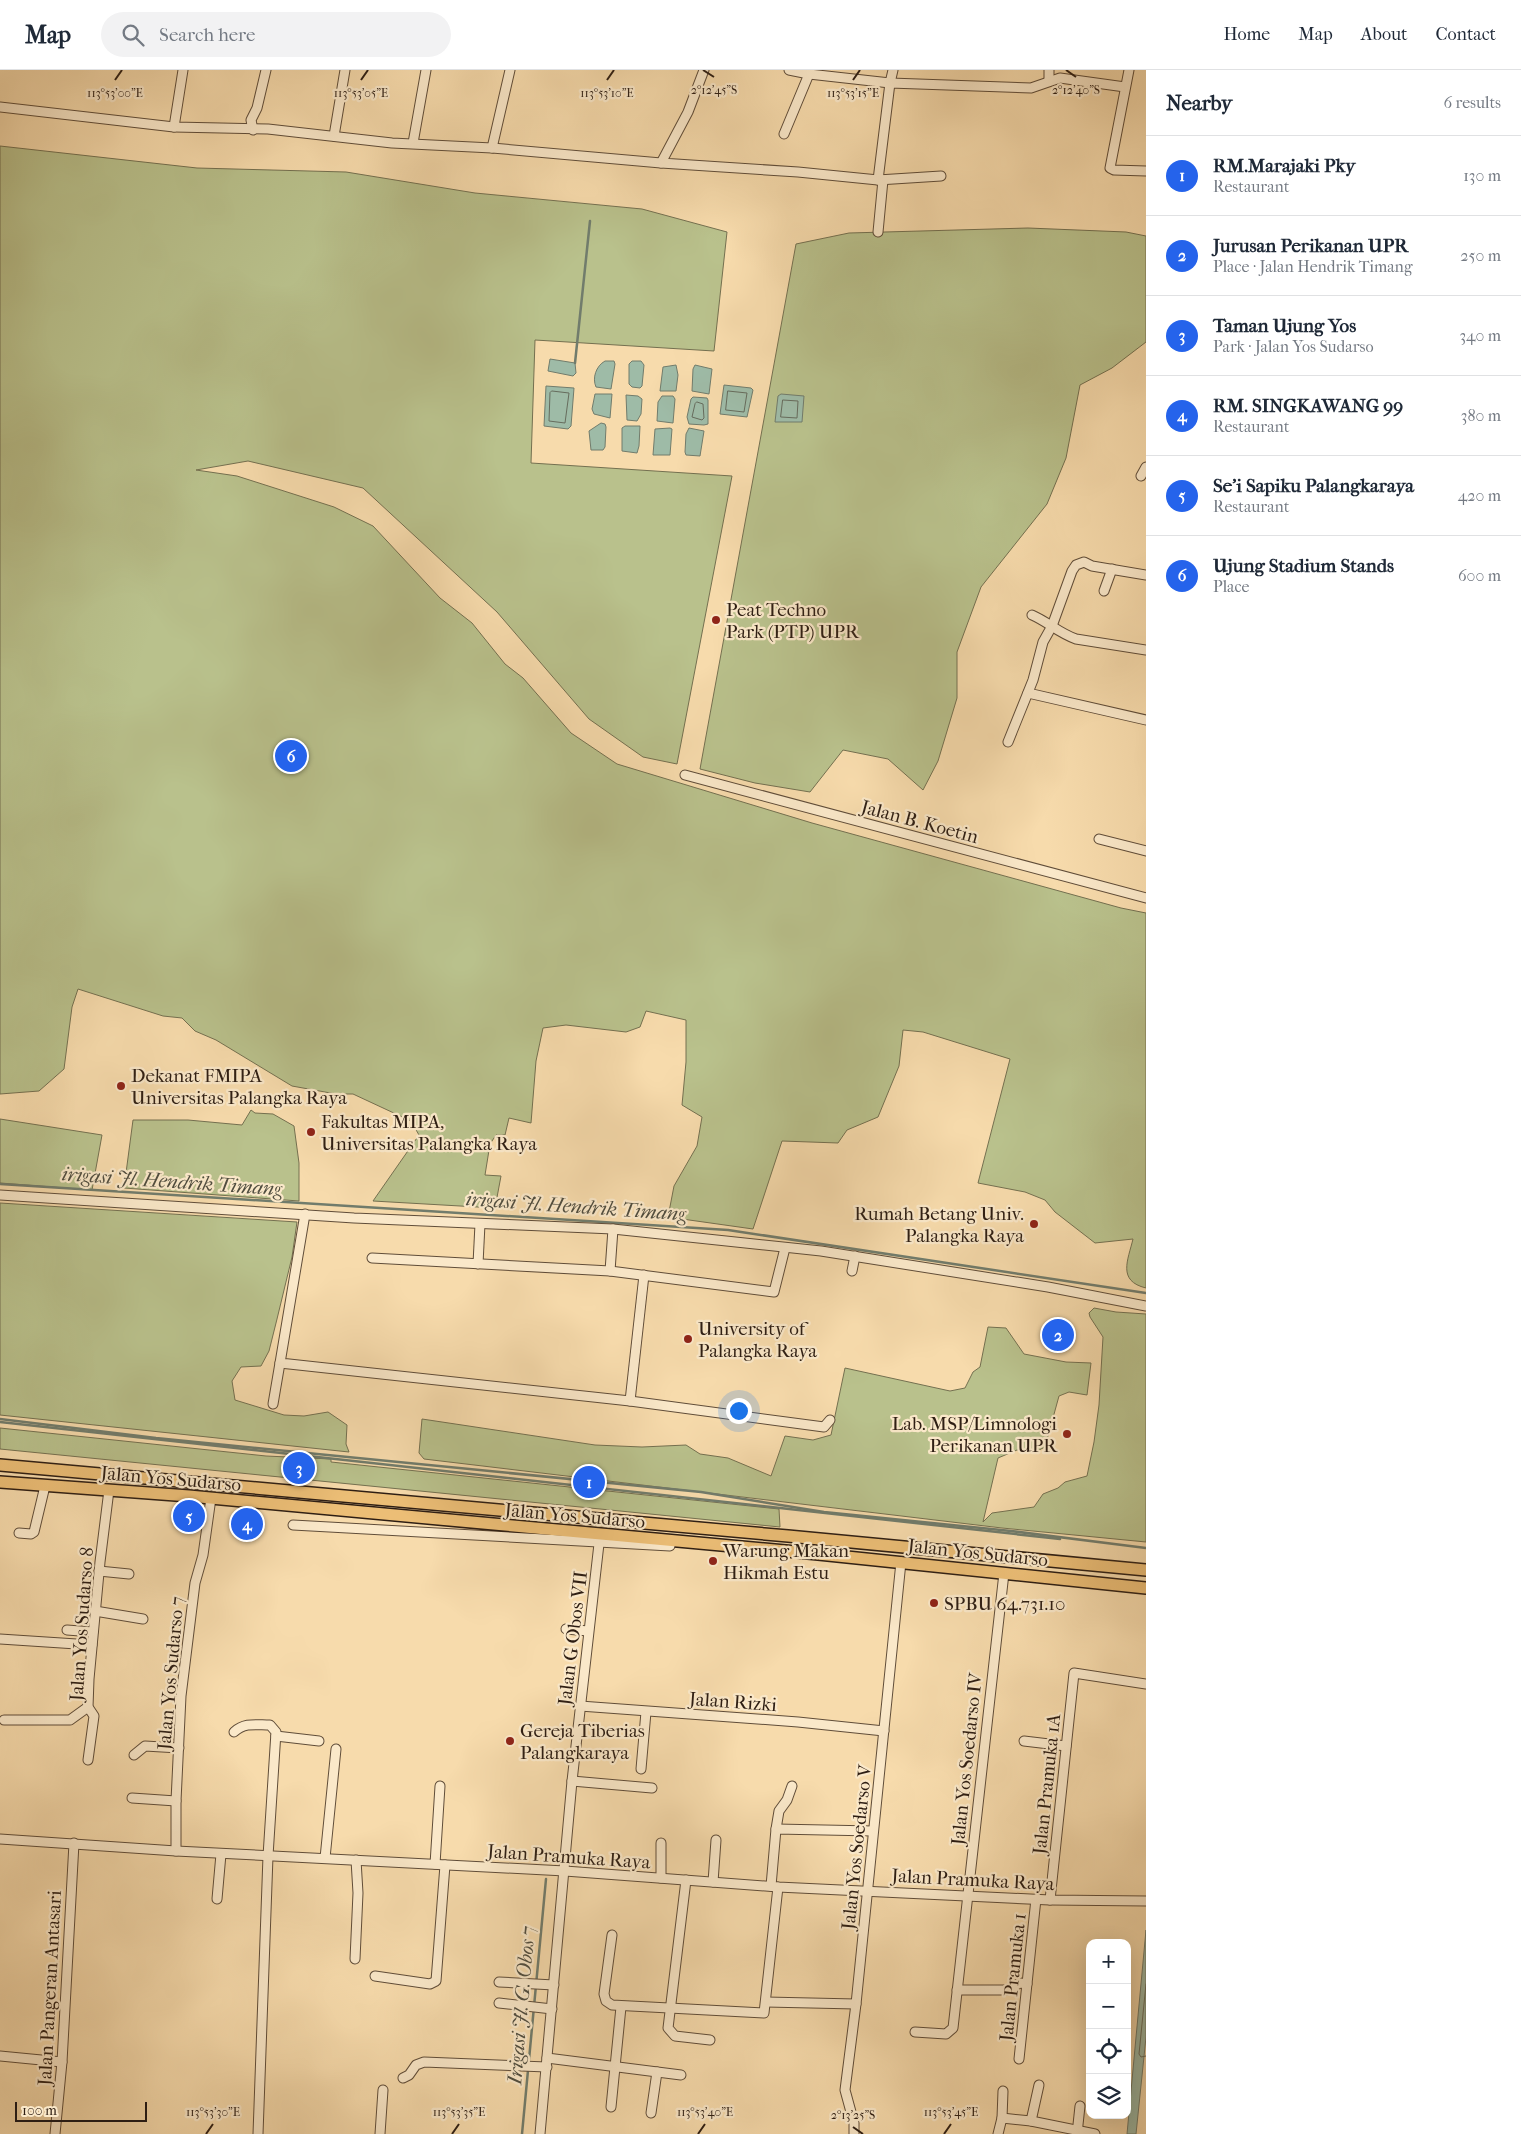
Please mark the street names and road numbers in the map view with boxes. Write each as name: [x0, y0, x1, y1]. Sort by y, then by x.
street label: Jalan B. Koetin: [857, 795, 981, 848]
street label: Jalan Yos Sudarso: [98, 1462, 242, 1496]
street label: Jalan Yos Sudarso: [502, 1499, 646, 1533]
street label: Jalan Yos Sudarso: [905, 1534, 1049, 1571]
street label: Jalan Yos Sudarso 8: [65, 1546, 98, 1704]
street label: Jalan G Obos VII: [554, 1570, 592, 1709]
street label: Jalan Yos Sudarso 7: [153, 1595, 189, 1753]
street label: Jalan Yos Soedarso IV: [947, 1671, 987, 1848]
street label: Jalan Rizki: [686, 1688, 778, 1716]
street label: Jalan Pramuka 1A: [1028, 1712, 1065, 1857]
street label: Jalan Yos Soedarso V: [837, 1763, 877, 1933]
street label: Jalan Pramuka Raya: [485, 1840, 651, 1874]
street label: Jalan Pramuka Raya: [889, 1865, 1055, 1895]
street label: Jalan Pangeran Antasari: [34, 1889, 66, 2088]
street label: Jalan Pramuka 1: [995, 1912, 1031, 2044]

